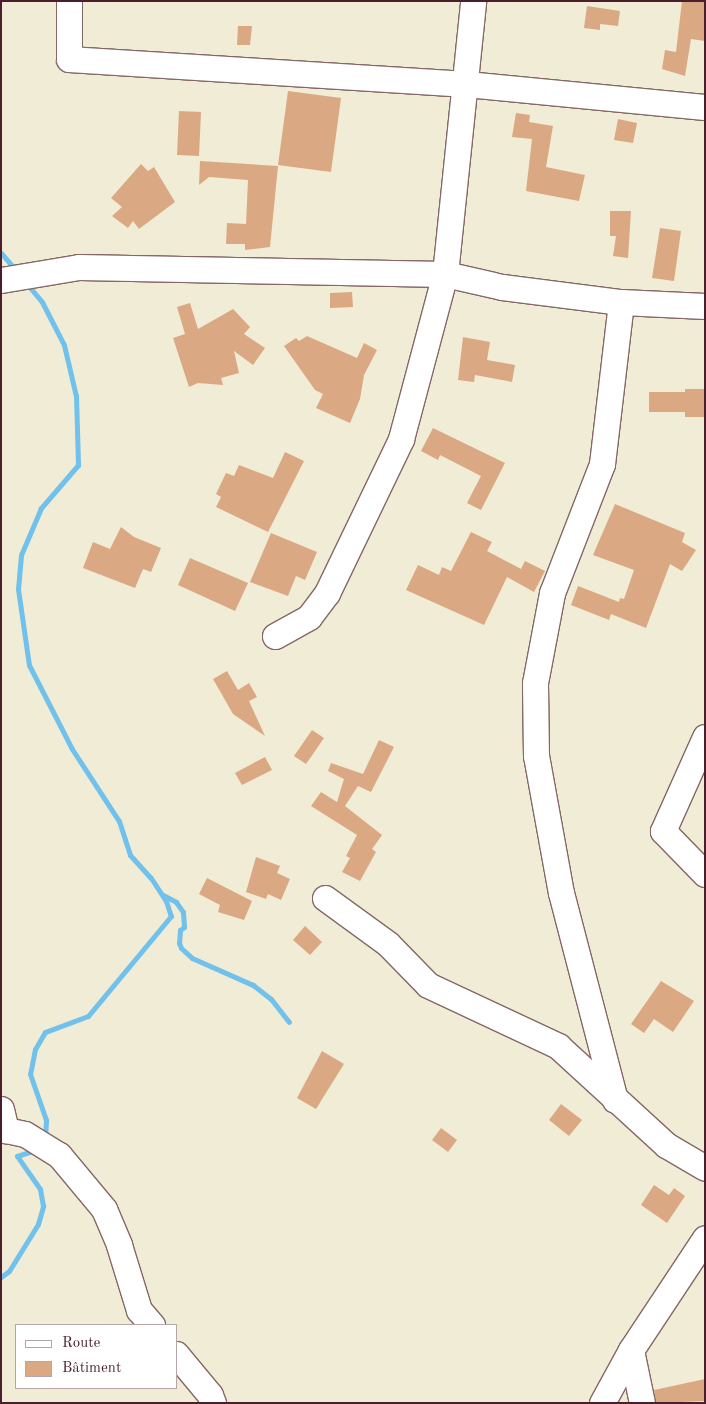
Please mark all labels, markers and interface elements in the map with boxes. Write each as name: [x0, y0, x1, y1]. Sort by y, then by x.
legend: [15, 1324, 178, 1389]
text: Route: [62, 1336, 100, 1351]
text: Bâtiment: [62, 1361, 121, 1376]

